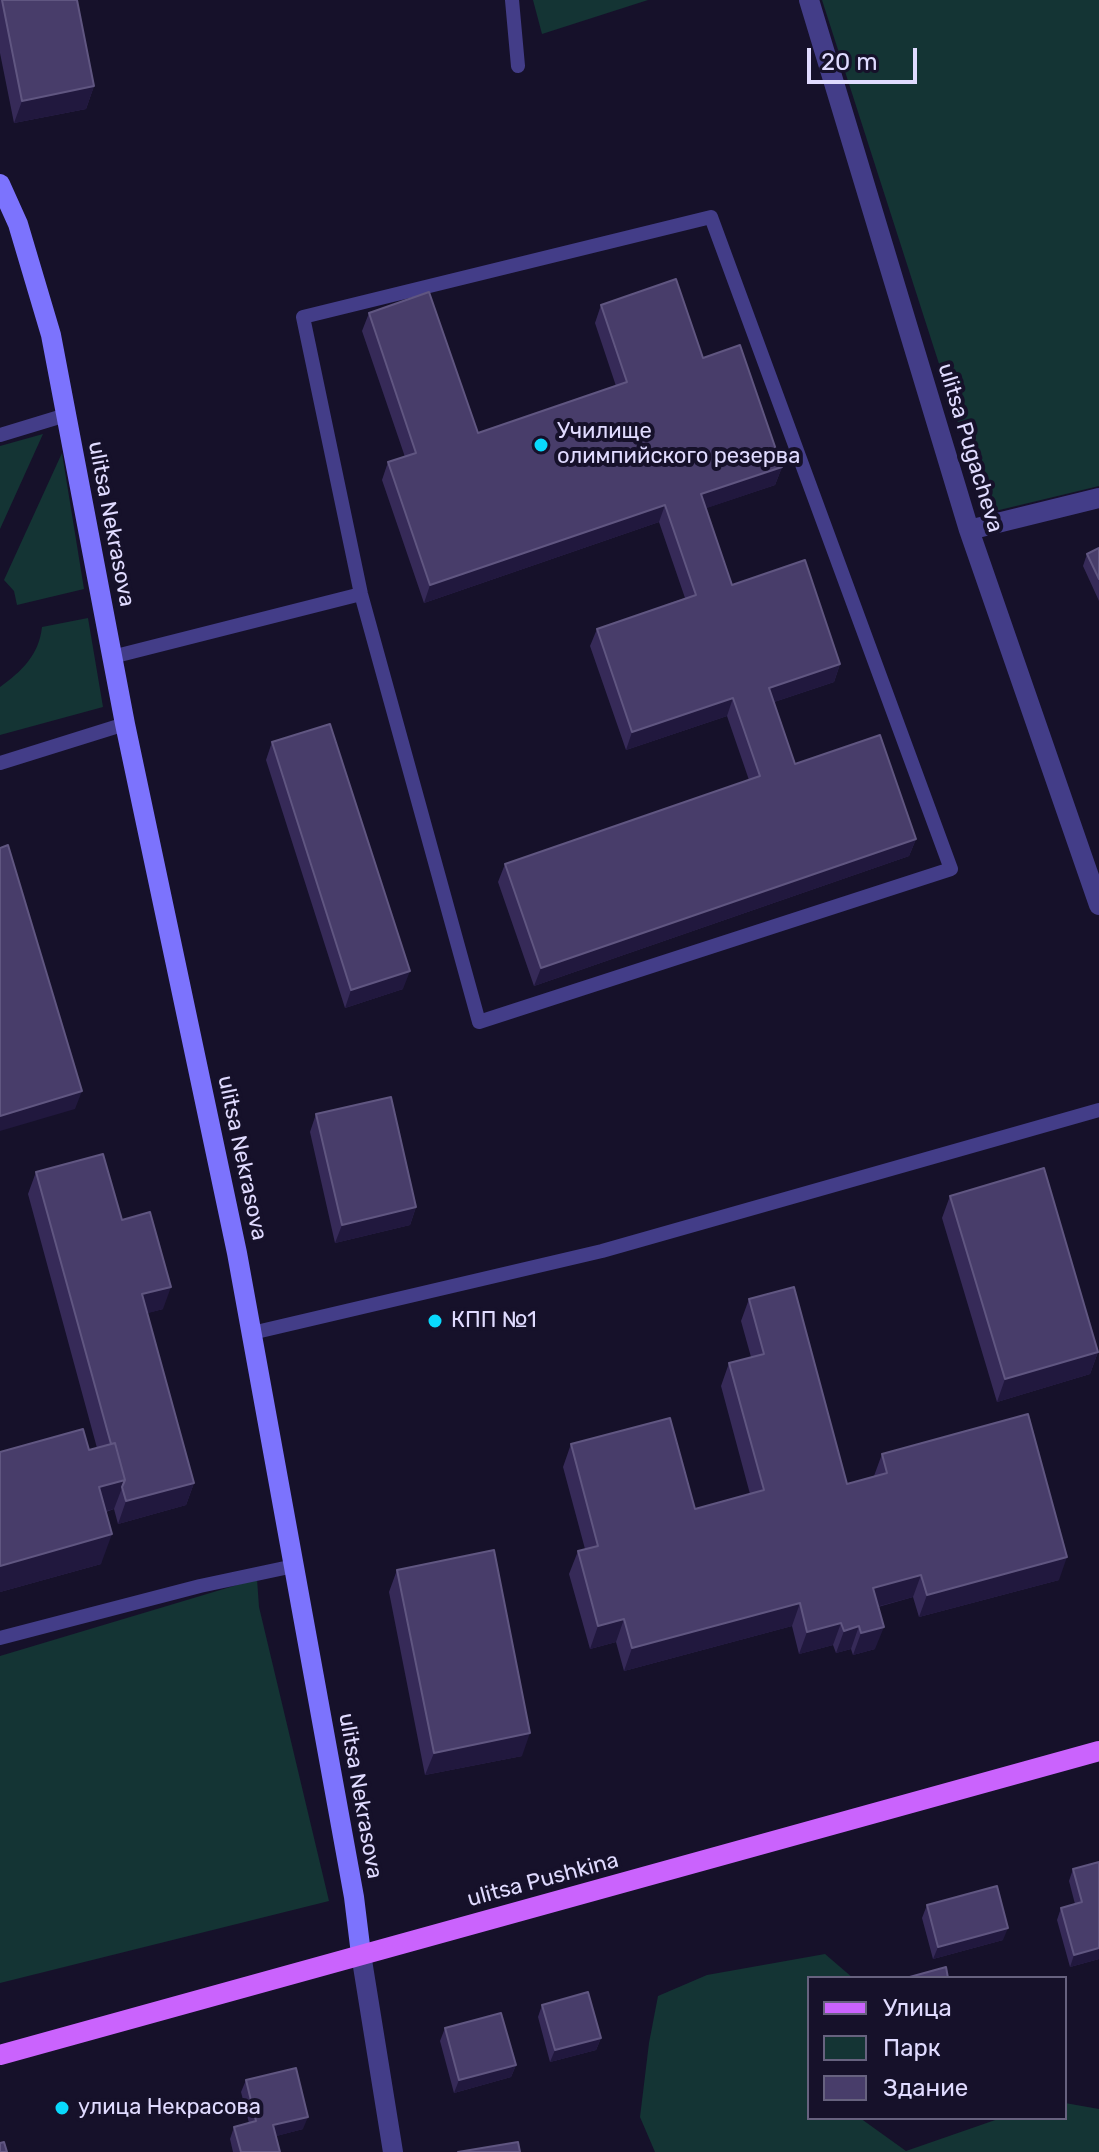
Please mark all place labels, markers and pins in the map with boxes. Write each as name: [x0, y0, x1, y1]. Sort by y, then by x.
place label: Училище олимпийского резерва: [557, 419, 800, 470]
marker: Училище олимпийского резерва: [532, 436, 550, 454]
place label: КПП №1: [451, 1308, 537, 1334]
marker: КПП №1: [426, 1312, 444, 1330]
place label: улица Некрасова: [78, 2095, 261, 2121]
marker: улица Некрасова: [53, 2099, 71, 2117]

